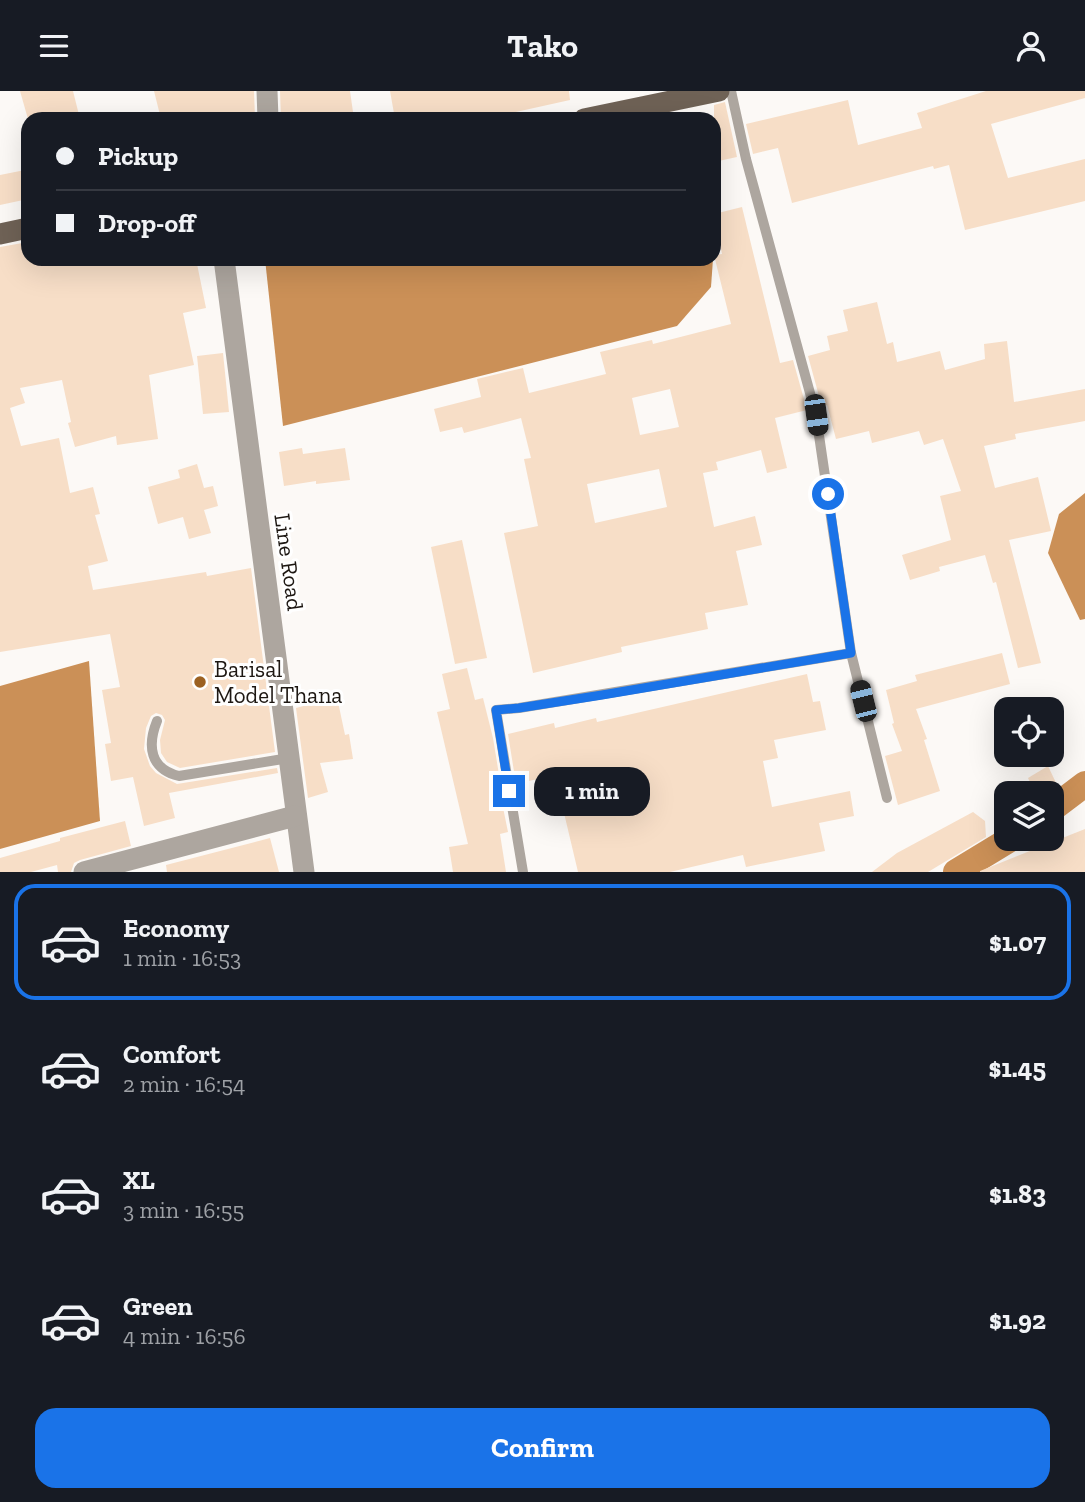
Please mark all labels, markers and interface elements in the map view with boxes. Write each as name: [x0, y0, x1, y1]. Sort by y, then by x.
icon: menu: [35, 27, 73, 65]
text: Tako: [507, 27, 578, 65]
icon: person: [1012, 27, 1050, 65]
text: Pickup: [98, 140, 178, 172]
text: Drop-off: [98, 207, 195, 239]
car: [803, 393, 830, 437]
route start: [812, 478, 844, 510]
street label: Line Road: [268, 512, 310, 613]
place label: Barisal Model Thana: [214, 655, 342, 709]
marker: Barisal Model Thana: [192, 674, 208, 690]
car: [848, 678, 879, 724]
map controls: [994, 697, 1064, 851]
button: locate: [994, 697, 1064, 767]
callout: 1 min: [534, 767, 649, 815]
route end: [493, 775, 525, 807]
text: 1 min: [565, 777, 619, 805]
button: layers: [994, 781, 1064, 851]
icon: car: [39, 911, 102, 974]
text: Economy: [123, 912, 229, 944]
text: $1.07: [989, 926, 1046, 958]
text: 1 min · 16:53: [123, 944, 241, 972]
icon: car: [39, 1037, 102, 1100]
text: Comfort: [123, 1038, 220, 1070]
text: $1.45: [988, 1052, 1046, 1084]
text: 2 min · 16:54: [123, 1070, 245, 1098]
icon: car: [39, 1163, 102, 1226]
text: XL: [123, 1164, 155, 1196]
text: $1.83: [989, 1178, 1046, 1210]
text: 3 min · 16:55: [123, 1196, 244, 1224]
icon: car: [39, 1289, 102, 1352]
text: Green: [123, 1290, 193, 1322]
text: $1.92: [989, 1304, 1046, 1336]
text: 4 min · 16:56: [123, 1322, 246, 1350]
button: Confirm: [35, 1408, 1050, 1488]

